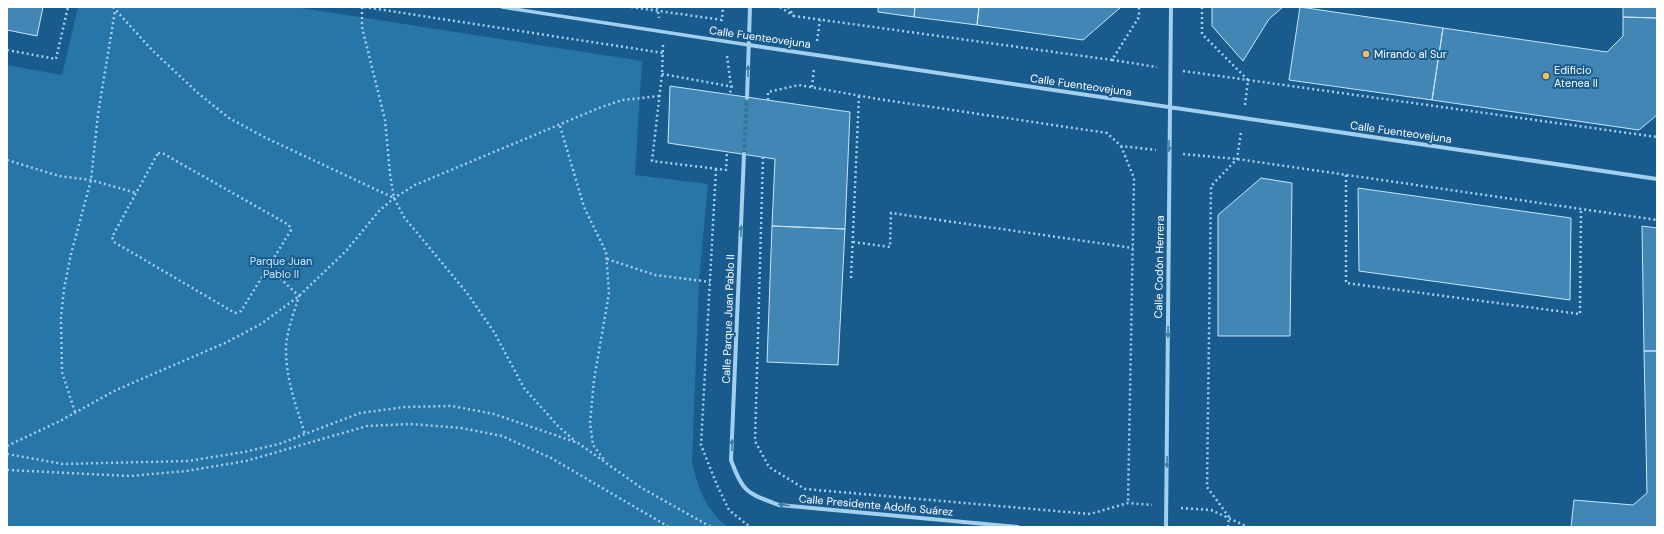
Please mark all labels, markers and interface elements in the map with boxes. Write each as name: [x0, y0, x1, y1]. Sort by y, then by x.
street label: Calle Fuenteovejuna: [708, 23, 812, 51]
place label: Mirando al Sur: [1374, 47, 1447, 61]
marker: Mirando al Sur: [1361, 49, 1371, 59]
place label: Edificio Atenea II: [1554, 63, 1598, 90]
one-way arrow: [744, 65, 751, 77]
street label: Calle Fuenteovejuna: [1029, 71, 1133, 99]
marker: Edificio Atenea II: [1541, 71, 1551, 81]
street label: Calle Fuenteovejuna: [1349, 118, 1453, 146]
one-way arrow: [1166, 140, 1173, 152]
street label: Calle Codón Herrera: [1151, 215, 1167, 319]
one-way arrow: [738, 224, 744, 237]
park label: Parque Juan Pablo II: [250, 254, 312, 281]
street label: Calle Parque Juan Pablo II: [719, 254, 737, 384]
one-way arrow: [1165, 326, 1171, 339]
one-way arrow: [729, 438, 735, 451]
one-way arrow: [1164, 456, 1170, 469]
street label: Calle Presidente Adolfo Suárez: [798, 491, 954, 519]
one-way arrow: [778, 502, 790, 508]

